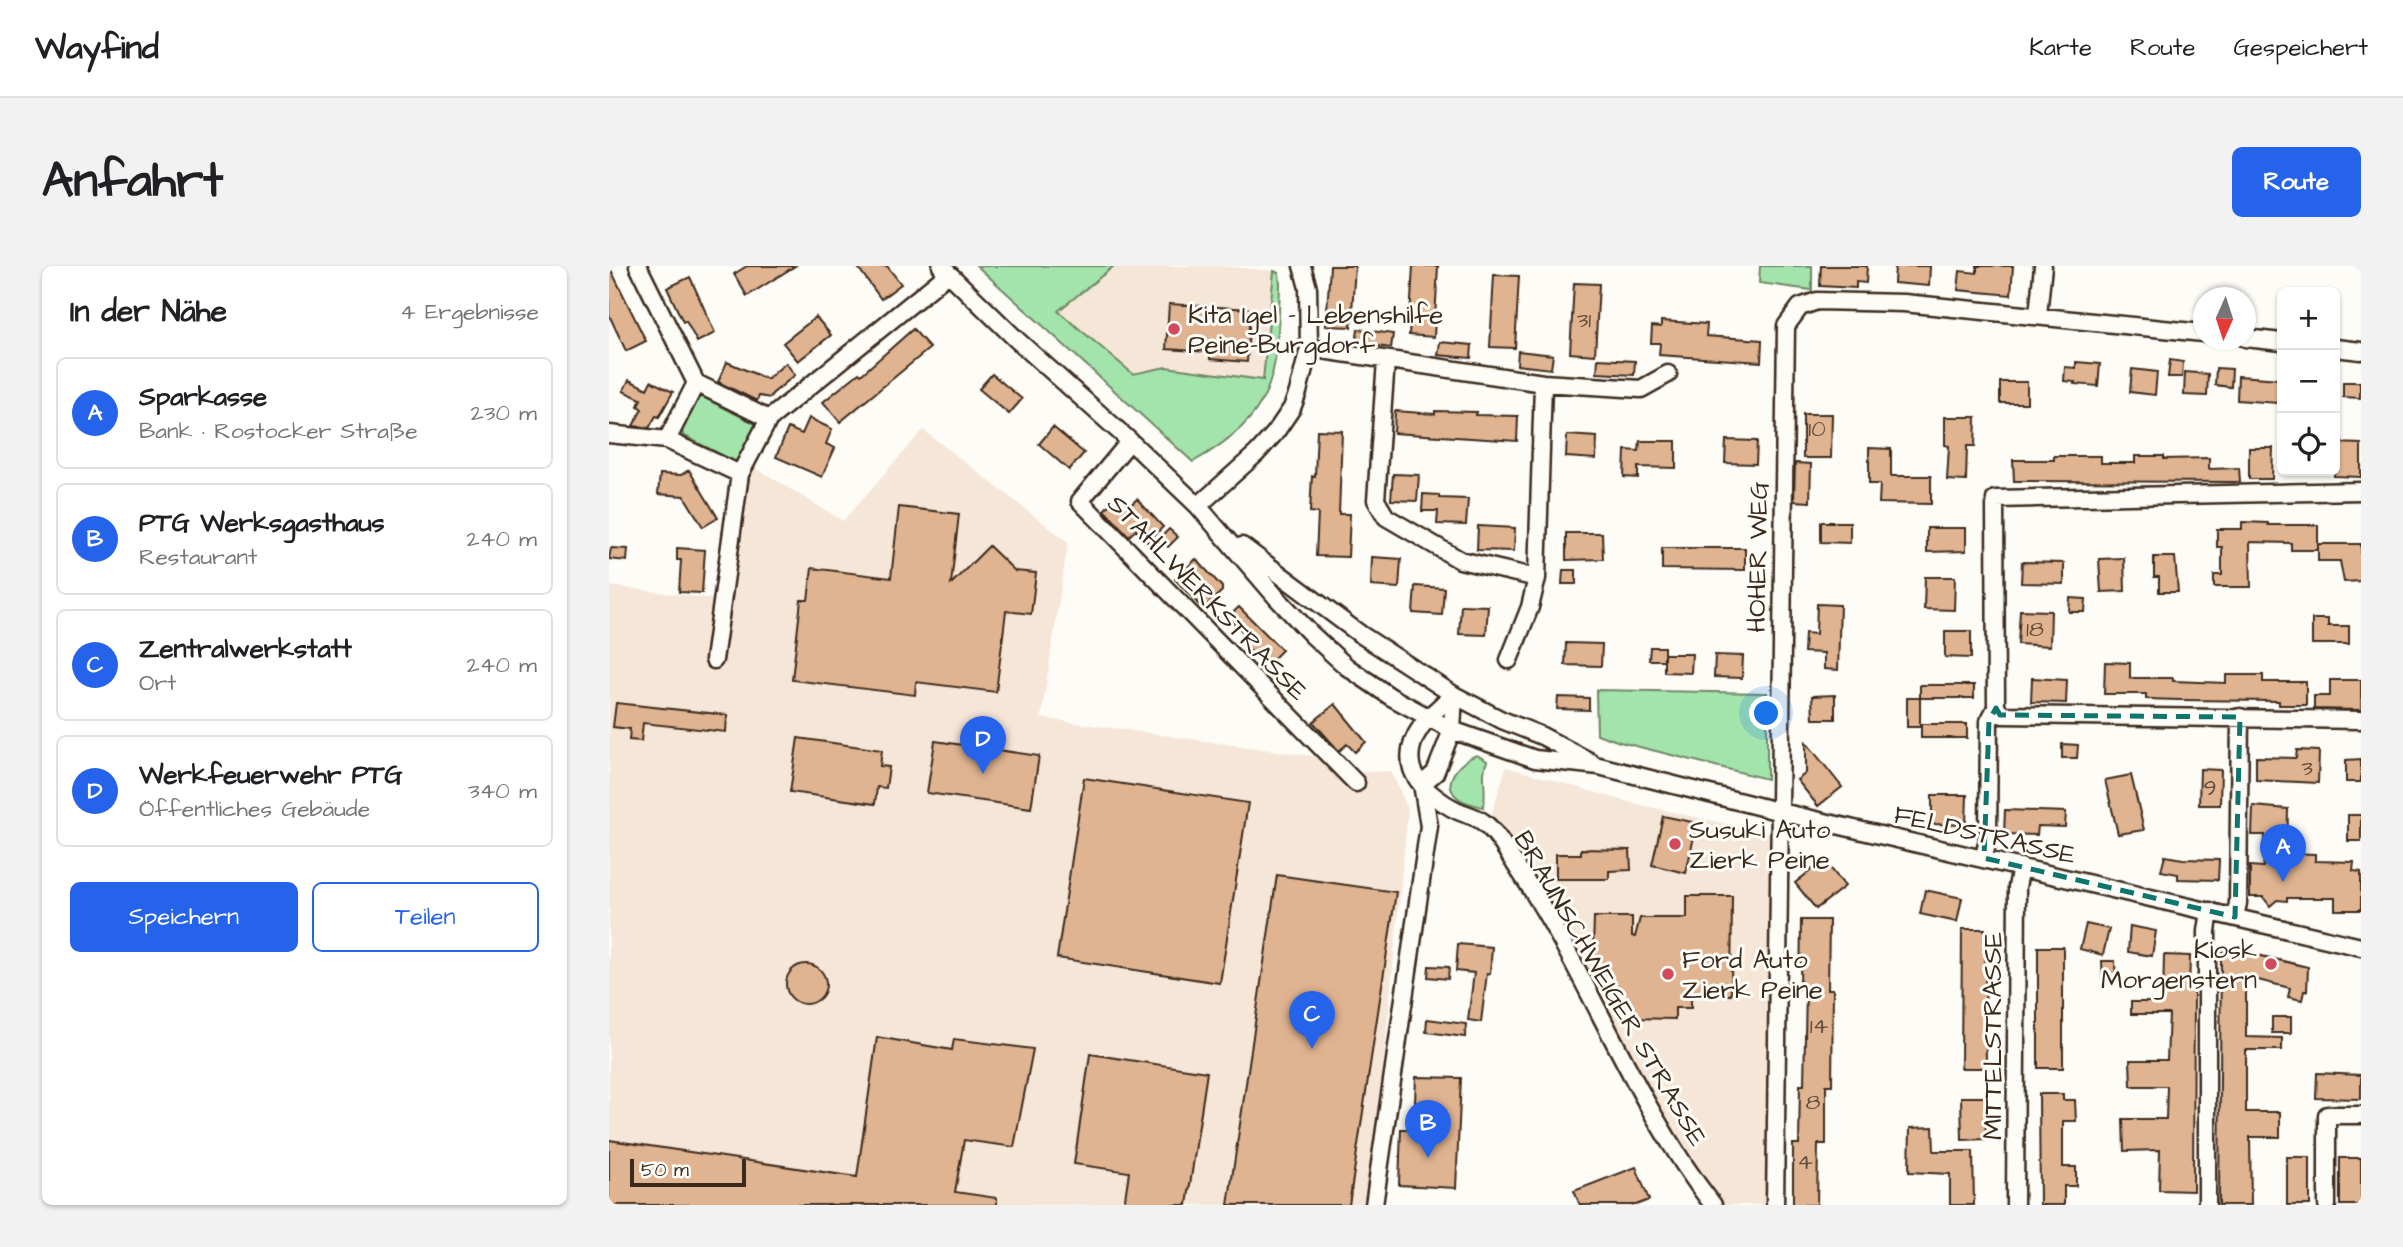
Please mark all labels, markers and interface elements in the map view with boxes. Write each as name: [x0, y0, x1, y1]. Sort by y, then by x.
text: Wayfind: [35, 25, 159, 71]
text: Karte: [2029, 31, 2092, 65]
text: Route: [2130, 31, 2195, 65]
text: Gespeichert: [2233, 31, 2368, 65]
button: Route: [2232, 147, 2361, 217]
text: Anfahrt: [42, 148, 223, 216]
north arrow: [2193, 287, 2256, 350]
map controls: [2277, 287, 2340, 476]
button: +: [2277, 287, 2340, 350]
text: In der Nähe: [70, 291, 227, 333]
text: 4 Ergebnisse: [400, 296, 539, 328]
place label: Kita Igel - Lebenshilfe Peine-Burgdorf: [1188, 297, 1443, 365]
house number: 31: [1577, 304, 1591, 336]
marker: Kita Igel - Lebenshilfe Peine-Burgdorf: [1166, 321, 1182, 337]
button: −: [2277, 350, 2340, 413]
text: Sparkasse: [139, 379, 267, 415]
text: A: [88, 397, 102, 429]
text: 230 m: [471, 397, 537, 429]
house number: 10: [1808, 413, 1826, 445]
button: locate: [2277, 413, 2340, 476]
text: Bank · Rostocker Straße: [139, 415, 418, 447]
street label: HOHER WEG: [1739, 481, 1777, 633]
street label: STAHLWERKSTRASSE: [1099, 487, 1316, 709]
text: PTG Werksgasthaus: [139, 505, 385, 541]
text: B: [87, 523, 103, 555]
text: 240 m: [467, 523, 537, 555]
text: Restaurant: [139, 541, 257, 573]
house number: 18: [2026, 613, 2044, 645]
text: Zentralwerkstatt: [139, 631, 352, 667]
text: C: [87, 649, 103, 681]
text: 240 m: [467, 649, 537, 681]
text: Ort: [139, 667, 176, 699]
your location: [1749, 696, 1783, 730]
pin: D: [960, 716, 1006, 774]
house number: 3: [2301, 752, 2313, 784]
text: Werkfeuerwehr PTG: [139, 757, 402, 793]
house number: 9: [2203, 772, 2217, 804]
text: D: [88, 775, 102, 807]
text: 340 m: [468, 775, 537, 807]
text: Öffentliches Gebäude: [139, 793, 370, 825]
street label: FELDSTRASSE: [1891, 797, 2079, 873]
place label: Susuki Auto Zierk Peine: [1689, 812, 1831, 878]
street label: BRAUNSCHWEIGER STRASSE: [1505, 824, 1715, 1153]
pin: A: [2260, 824, 2306, 882]
marker: Susuki Auto Zierk Peine: [1667, 836, 1683, 852]
button: Speichern: [70, 882, 298, 952]
button: Teilen: [312, 882, 539, 952]
street label: MITTELSTRASSE: [1975, 932, 2011, 1140]
place label: Kiosk Morgenstern: [2101, 932, 2257, 1000]
place label: Ford Auto Zierk Peine: [1682, 942, 1823, 1008]
marker: Kiosk Morgenstern: [2263, 956, 2279, 972]
marker: Ford Auto Zierk Peine: [1660, 966, 1676, 982]
pin: C: [1289, 991, 1335, 1049]
house number: 14: [1810, 1010, 1829, 1042]
house number: 8: [1806, 1086, 1821, 1118]
pin: B: [1405, 1100, 1451, 1158]
house number: 4: [1797, 1146, 1813, 1178]
scale bar: [630, 1156, 745, 1188]
text: 50 m: [641, 1157, 689, 1184]

